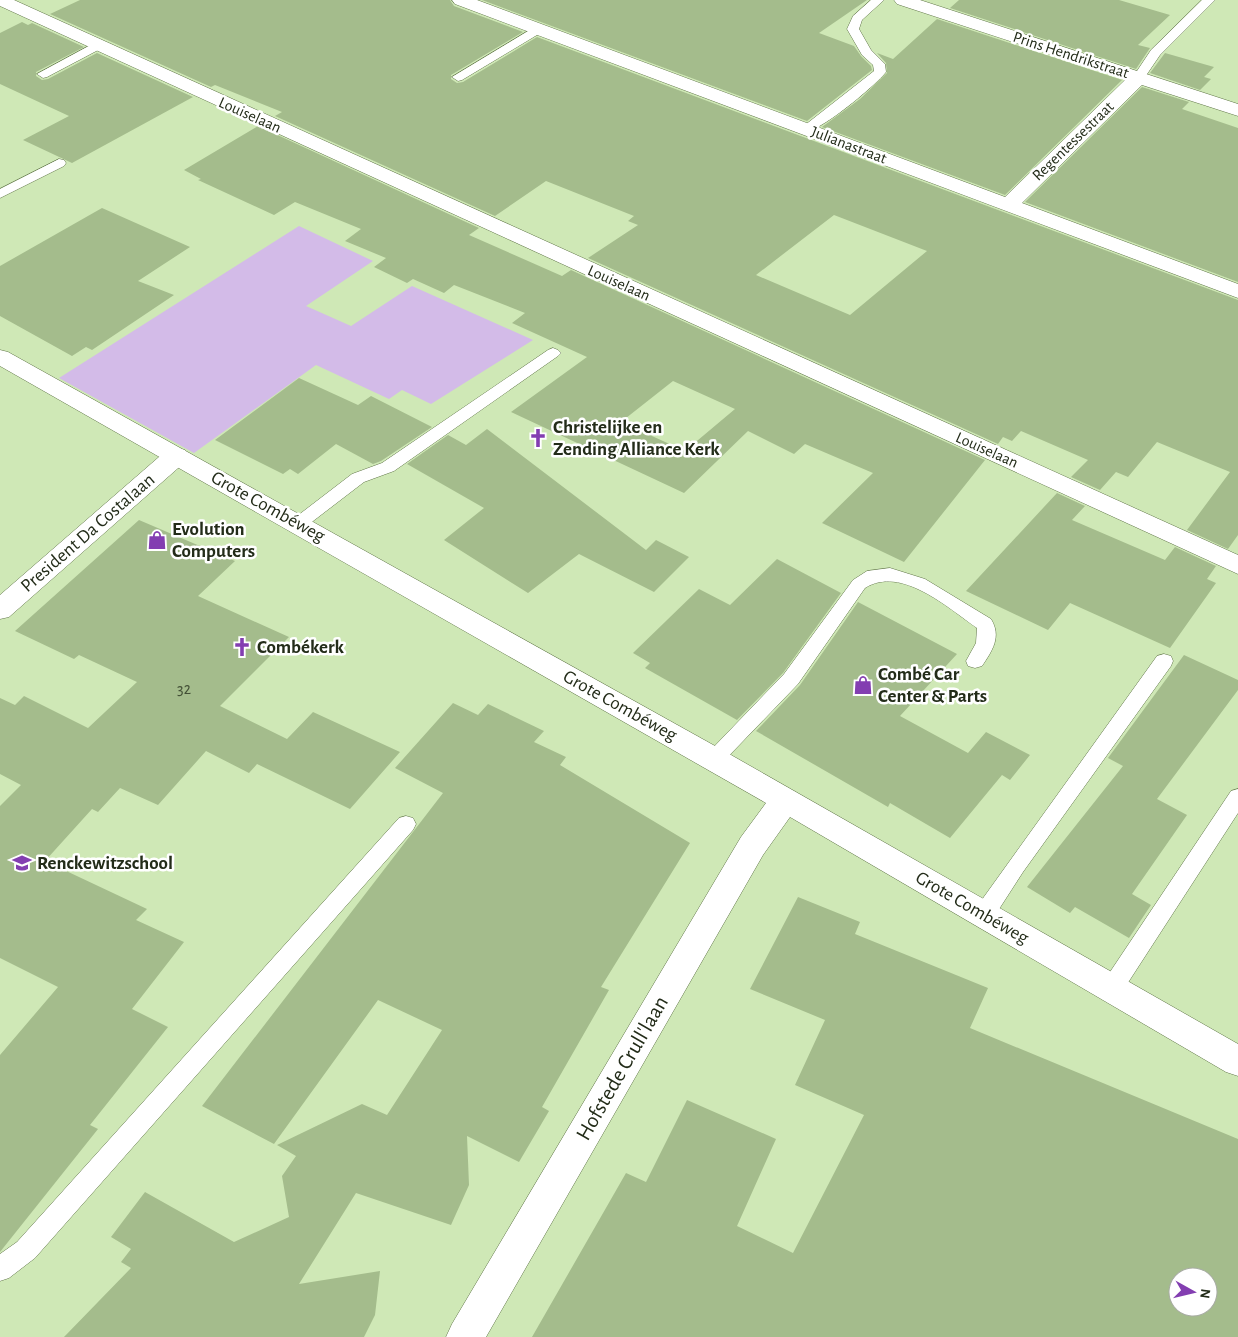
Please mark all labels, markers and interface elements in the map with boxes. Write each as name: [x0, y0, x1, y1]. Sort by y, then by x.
street label: Prins Hendrikstraat: [1011, 29, 1131, 81]
street label: Louiselaan: [216, 94, 284, 136]
street label: Regentessestraat: [1029, 98, 1117, 184]
street label: Julianastraat: [809, 123, 889, 167]
street label: Louiselaan: [585, 262, 653, 304]
place label: Christelijke en Zending Alliance Kerk: [553, 418, 720, 459]
church icon: Christelijke en Zending Alliance Kerk: [527, 427, 549, 449]
street label: Louiselaan: [953, 429, 1021, 471]
street label: Grote Combéweg: [208, 468, 329, 546]
street label: President Da Costalaan: [17, 470, 159, 596]
place label: Evolution Computers: [172, 520, 255, 561]
shop icon: Evolution Computers: [146, 529, 168, 551]
church icon: Combékerk: [231, 636, 253, 658]
place label: Combékerk: [257, 638, 344, 657]
place label: Combé Car Center & Parts: [878, 665, 987, 706]
street label: Grote Combéweg: [560, 667, 681, 745]
shop icon: Combé Car Center & Parts: [852, 674, 874, 696]
house number: 32: [177, 681, 191, 697]
school or university icon: Renckewitzschool: [11, 852, 33, 874]
place label: Renckewitzschool: [37, 854, 173, 873]
street label: Grote Combéweg: [912, 868, 1032, 948]
street label: Hofstede Crull'laan: [572, 992, 672, 1144]
north arrow: [1168, 1267, 1218, 1317]
text: N: [1197, 1288, 1212, 1299]

